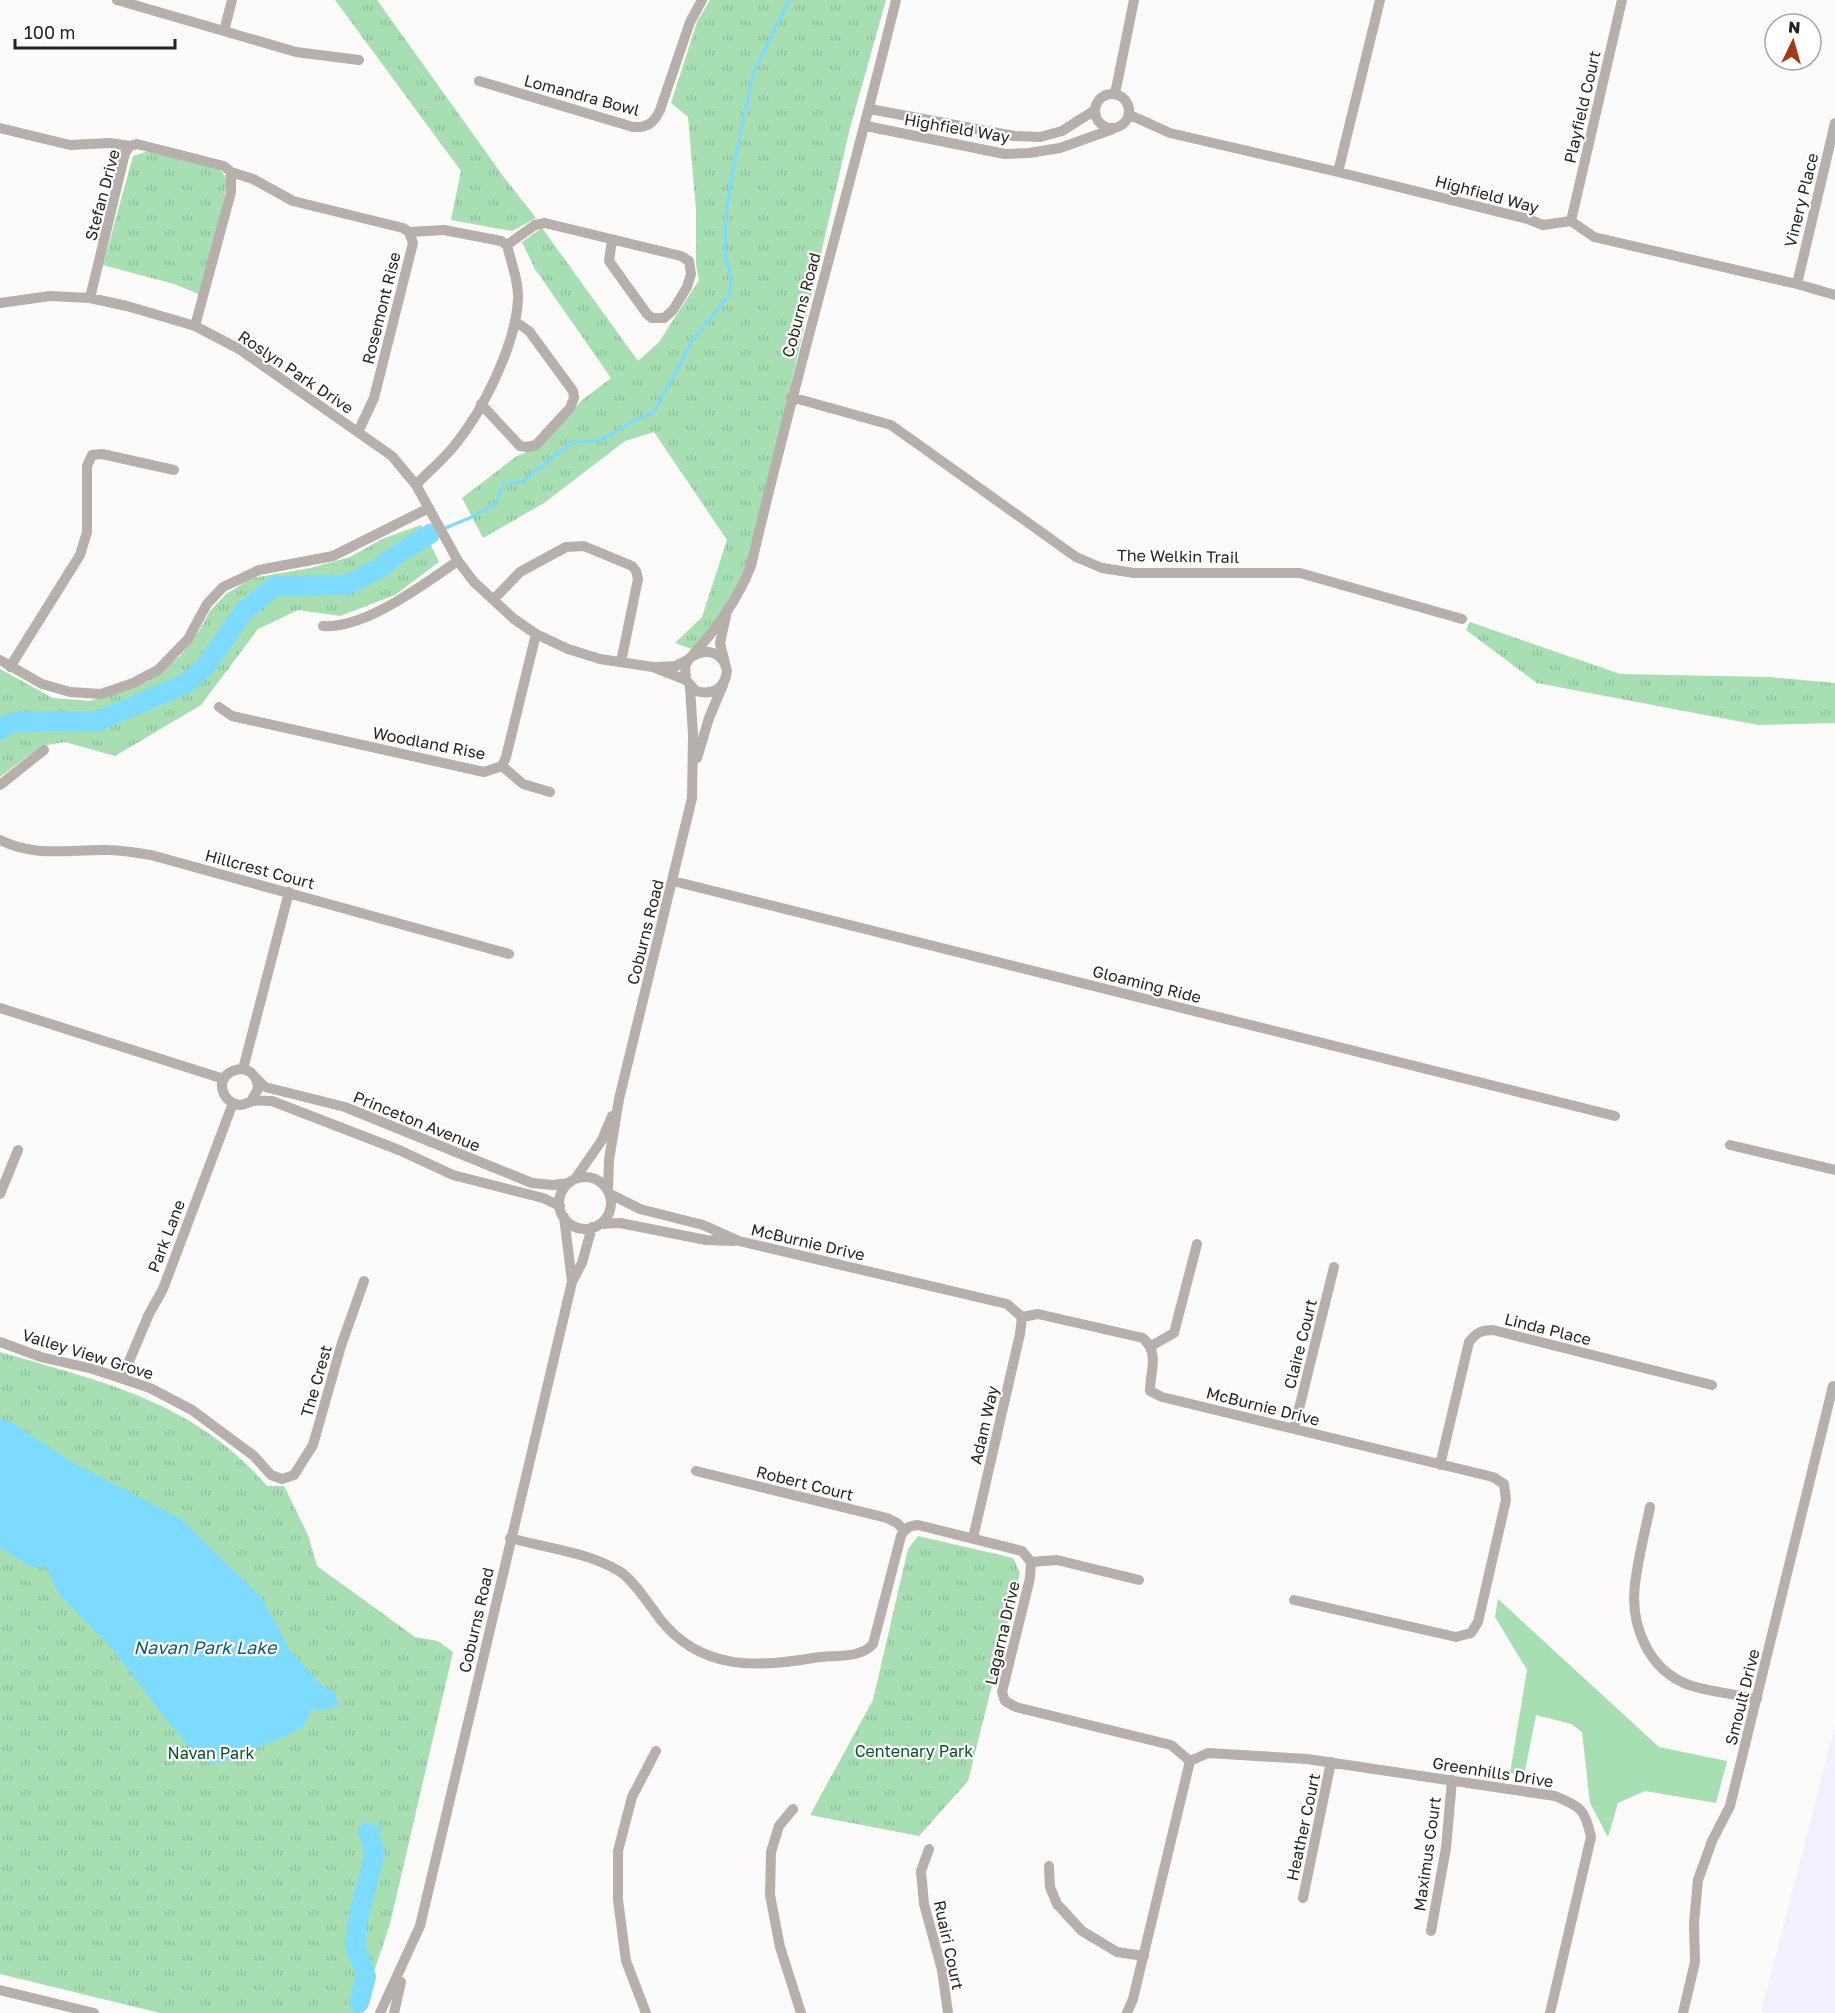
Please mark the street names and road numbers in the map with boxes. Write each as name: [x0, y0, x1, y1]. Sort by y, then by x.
street label: Playfield Court: [1559, 49, 1605, 165]
street label: Lomandra Bowl: [522, 70, 642, 120]
street label: Highfield Way: [903, 109, 1011, 147]
street label: Stefan Drive: [80, 147, 124, 243]
street label: Vinery Place: [1780, 151, 1822, 249]
street label: Highfield Way: [1433, 171, 1541, 217]
street label: Rosemont Rise: [357, 250, 405, 366]
street label: Coburns Road: [777, 250, 825, 360]
street label: Roslyn Park Drive: [235, 326, 357, 418]
street label: The Welkin Trail: [1117, 545, 1239, 567]
street label: Woodland Rise: [371, 722, 487, 764]
street label: Hillcrest Court: [203, 845, 317, 893]
street label: Coburns Road: [622, 877, 668, 987]
street label: Gloaming Ride: [1091, 961, 1203, 1007]
street label: Princeton Avenue: [351, 1086, 483, 1156]
street label: Park Lane: [143, 1197, 189, 1275]
street label: McBurnie Drive: [749, 1219, 867, 1265]
street label: Claire Court: [1279, 1297, 1321, 1391]
street label: Linda Place: [1503, 1309, 1593, 1349]
street label: Valley View Grove: [20, 1324, 156, 1384]
street label: The Crest: [296, 1343, 336, 1419]
street label: McBurnie Drive: [1204, 1382, 1322, 1430]
street label: Adam Way: [965, 1384, 1003, 1466]
street label: Robert Court: [754, 1461, 856, 1505]
street label: Coburns Road: [454, 1565, 498, 1675]
street label: Lagarna Drive: [980, 1579, 1024, 1687]
street label: Smoult Drive: [1720, 1647, 1764, 1747]
street label: Greenhills Drive: [1431, 1753, 1555, 1791]
street label: Heather Court: [1282, 1772, 1324, 1882]
street label: Maximus Court: [1409, 1795, 1445, 1913]
street label: Ruairi Court: [930, 1898, 968, 1992]

